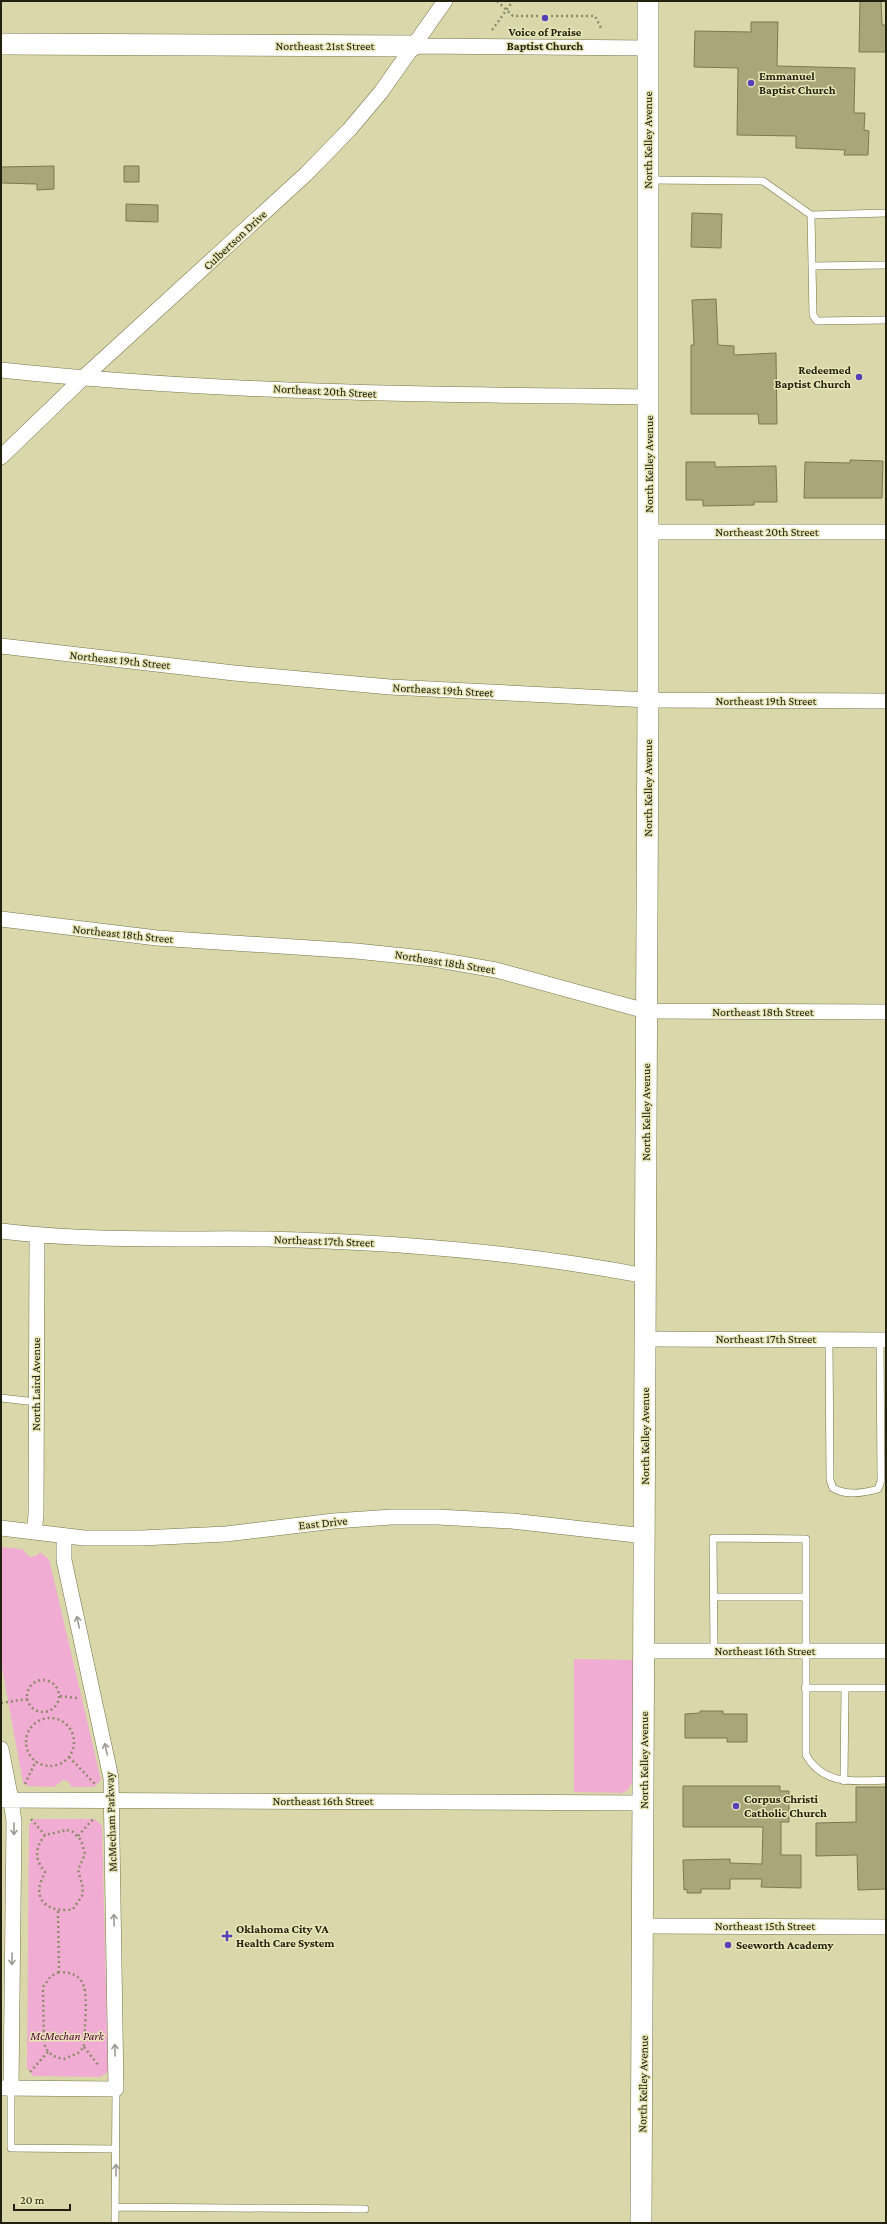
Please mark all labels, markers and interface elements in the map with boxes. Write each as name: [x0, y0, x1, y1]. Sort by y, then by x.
marker: Voice of Praise Baptist Church: [540, 13, 550, 23]
place label: Voice of Praise Baptist Church: [507, 25, 583, 53]
street label: Northeast 21st Street: [276, 39, 376, 53]
place label: Emmanuel Baptist Church: [759, 69, 836, 97]
marker: Emmanuel Baptist Church: [746, 78, 756, 88]
street label: North Kelley Avenue: [641, 91, 655, 189]
street label: Culbertson Drive: [200, 207, 270, 273]
place label: Redeemed Baptist Church: [774, 363, 851, 391]
marker: Redeemed Baptist Church: [854, 372, 864, 382]
street label: Northeast 20th Street: [273, 381, 378, 401]
street label: North Kelley Avenue: [642, 415, 656, 513]
street label: Northeast 20th Street: [715, 525, 820, 539]
street label: Northeast 19th Street: [69, 648, 172, 672]
street label: Northeast 19th Street: [392, 680, 495, 700]
street label: Northeast 19th Street: [715, 694, 818, 708]
street label: North Kelley Avenue: [641, 739, 655, 837]
street label: Northeast 18th Street: [72, 922, 175, 946]
street label: Northeast 18th Street: [394, 947, 497, 977]
street label: Northeast 18th Street: [712, 1005, 815, 1019]
street label: North Kelley Avenue: [639, 1063, 653, 1161]
street label: Northeast 17th Street: [274, 1232, 375, 1250]
street label: Northeast 17th Street: [716, 1332, 817, 1346]
street label: North Laird Avenue: [29, 1337, 43, 1431]
street label: North Kelley Avenue: [638, 1387, 652, 1485]
street label: East Drive: [298, 1513, 348, 1533]
one-way arrow: [73, 1616, 81, 1629]
street label: Northeast 16th Street: [714, 1644, 817, 1658]
street label: North Kelley Avenue: [637, 1711, 651, 1809]
one-way arrow: [101, 1743, 109, 1756]
street label: McMecham Parkway: [102, 1771, 120, 1872]
place label: Corpus Christi Catholic Church: [744, 1792, 827, 1820]
street label: Northeast 16th Street: [272, 1794, 375, 1808]
marker: Corpus Christi Catholic Church: [731, 1801, 741, 1811]
one-way arrow: [10, 1822, 17, 1835]
one-way arrow: [110, 1914, 118, 1927]
street label: Northeast 15th Street: [715, 1919, 816, 1933]
place label: Oklahoma City VA Health Care System: [236, 1922, 335, 1950]
marker: Oklahoma City VA Health Care System: [221, 1930, 233, 1942]
place label: Seeworth Academy: [736, 1938, 834, 1952]
marker: Seeworth Academy: [723, 1940, 733, 1950]
one-way arrow: [8, 1952, 16, 1965]
park label: McMechan Park: [29, 2029, 104, 2043]
street label: North Kelley Avenue: [635, 2035, 651, 2133]
one-way arrow: [111, 2044, 119, 2057]
one-way arrow: [112, 2164, 119, 2177]
scale bar: [14, 2186, 70, 2212]
text: 20 m: [20, 2193, 45, 2207]

